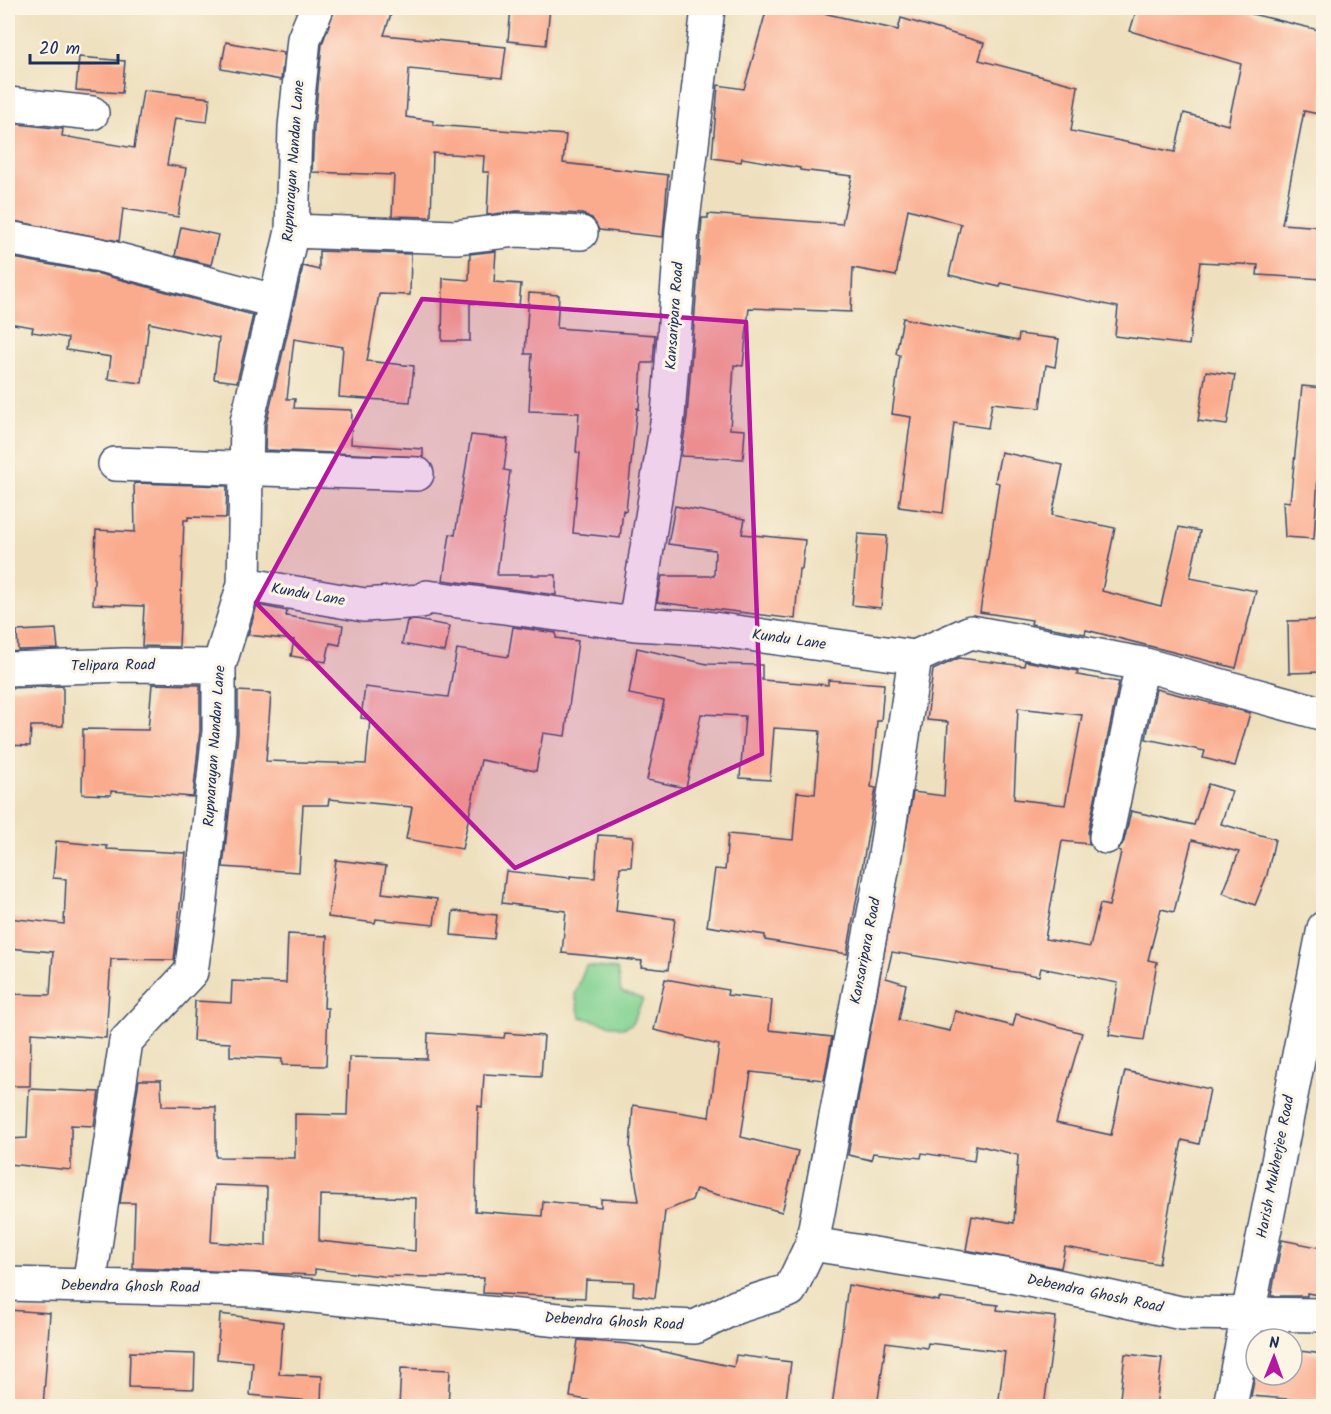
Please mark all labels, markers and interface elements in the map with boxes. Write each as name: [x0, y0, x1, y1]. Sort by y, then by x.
scale bar: [30, 27, 118, 65]
text: 20 m: [39, 35, 80, 64]
street label: Rupnarayan Nandan Lane: [276, 79, 312, 243]
street label: Kansaripara Road: [659, 261, 691, 371]
street label: Kundu Lane: [269, 577, 347, 613]
street label: Kundu Lane: [750, 623, 828, 657]
street label: Telipara Road: [71, 653, 156, 679]
street label: Rupnarayan Nandan Lane: [197, 664, 233, 828]
street label: Kansaripara Road: [844, 895, 888, 1006]
street label: Harish Mukherjee Road: [1250, 1093, 1302, 1241]
street label: Debendra Ghosh Road: [1024, 1268, 1166, 1320]
street label: Debendra Ghosh Road: [60, 1274, 200, 1300]
street label: Debendra Ghosh Road: [544, 1306, 685, 1338]
north arrow: [1244, 1327, 1304, 1387]
text: N: [1269, 1331, 1280, 1356]

